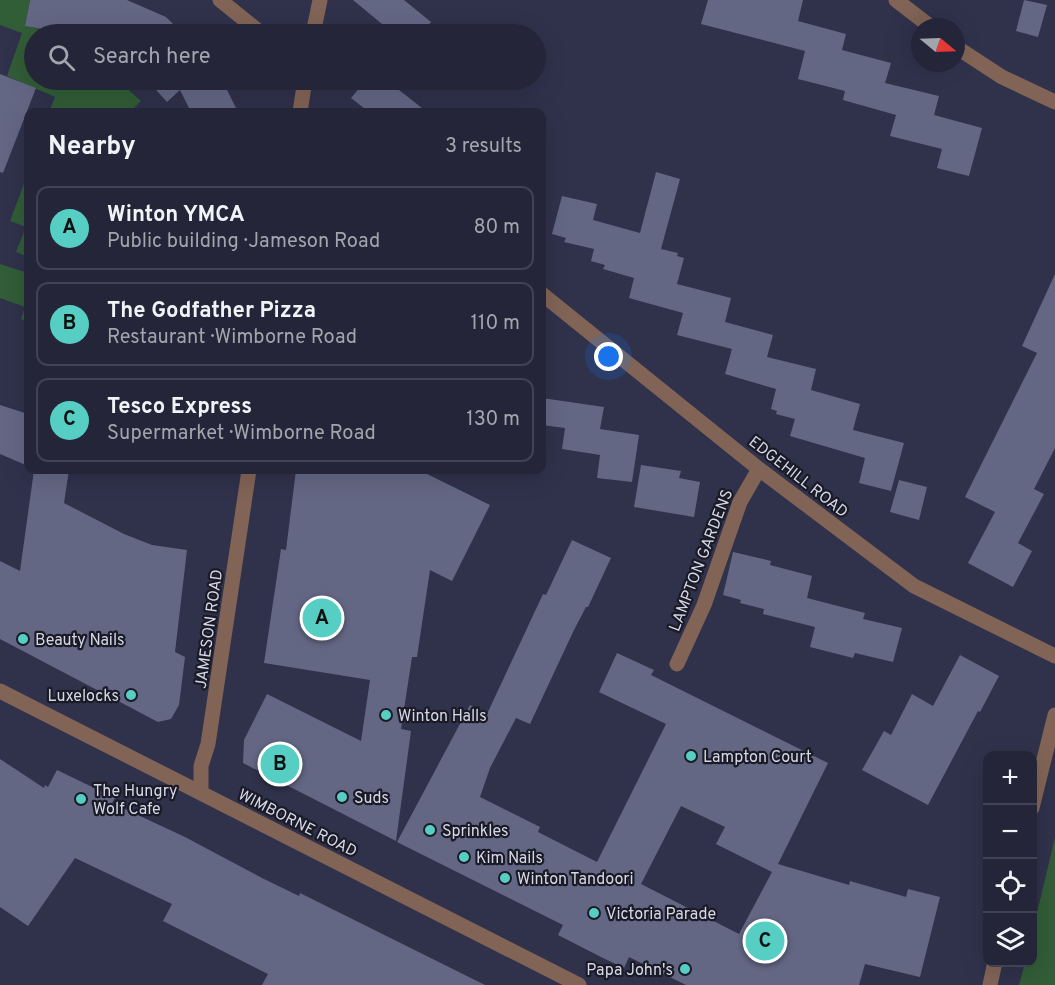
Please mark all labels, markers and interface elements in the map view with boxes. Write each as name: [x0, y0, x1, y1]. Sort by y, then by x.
north arrow: [911, 18, 965, 72]
search box: [24, 24, 546, 90]
icon: search: [45, 41, 78, 74]
text: Search here: [93, 44, 211, 71]
text: Nearby: [48, 131, 136, 164]
text: 3 results: [445, 134, 522, 160]
text: Winton YMCA: [107, 202, 245, 229]
text: A: [62, 215, 77, 241]
text: 80 m: [474, 215, 520, 241]
text: Public building · Jameson Road: [107, 229, 380, 255]
text: The Godfather Pizza: [107, 298, 316, 325]
text: B: [63, 311, 76, 337]
text: 110 m: [471, 311, 520, 337]
text: Restaurant · Wimborne Road: [107, 325, 357, 351]
your location: [594, 342, 623, 371]
text: Tesco Express: [107, 394, 252, 421]
text: C: [63, 407, 76, 433]
text: 130 m: [466, 407, 520, 433]
text: Supermarket · Wimborne Road: [107, 421, 376, 447]
street label: EDGEHILL ROAD: [744, 432, 852, 523]
street label: LAMPTON GARDENS: [665, 487, 738, 635]
street label: JAMESON ROAD: [192, 568, 228, 690]
pin: A: [302, 596, 342, 640]
place label: Beauty Nails: [35, 631, 125, 651]
marker: Beauty Nails: [16, 632, 30, 646]
place label: Luxelocks: [47, 687, 119, 707]
marker: Luxelocks: [124, 688, 138, 702]
place label: Winton Halls: [398, 707, 487, 727]
marker: Winton Halls: [379, 708, 393, 722]
pin: B: [260, 742, 300, 786]
place label: Lampton Court: [703, 748, 812, 768]
marker: Lampton Court: [684, 749, 698, 763]
map controls: [983, 751, 1037, 967]
button: +: [983, 751, 1037, 805]
place label: The Hungry Wolf Cafe: [93, 782, 177, 820]
street label: WIMBORNE ROAD: [234, 785, 360, 862]
place label: Suds: [354, 789, 389, 809]
marker: Suds: [335, 790, 349, 804]
marker: The Hungry Wolf Cafe: [74, 792, 88, 806]
button: −: [983, 805, 1037, 859]
place label: Sprinkles: [442, 822, 508, 842]
marker: Sprinkles: [423, 823, 437, 837]
place label: Kim Nails: [476, 849, 543, 869]
marker: Kim Nails: [457, 850, 471, 864]
button: locate: [983, 859, 1037, 913]
place label: Winton Tandoori: [517, 870, 634, 890]
marker: Winton Tandoori: [498, 871, 512, 885]
place label: Victoria Parade: [606, 905, 716, 925]
marker: Victoria Parade: [587, 906, 601, 920]
button: layers: [983, 913, 1037, 967]
pin: C: [746, 918, 784, 964]
place label: Papa John's: [586, 961, 673, 981]
marker: Papa John's: [678, 962, 692, 976]

